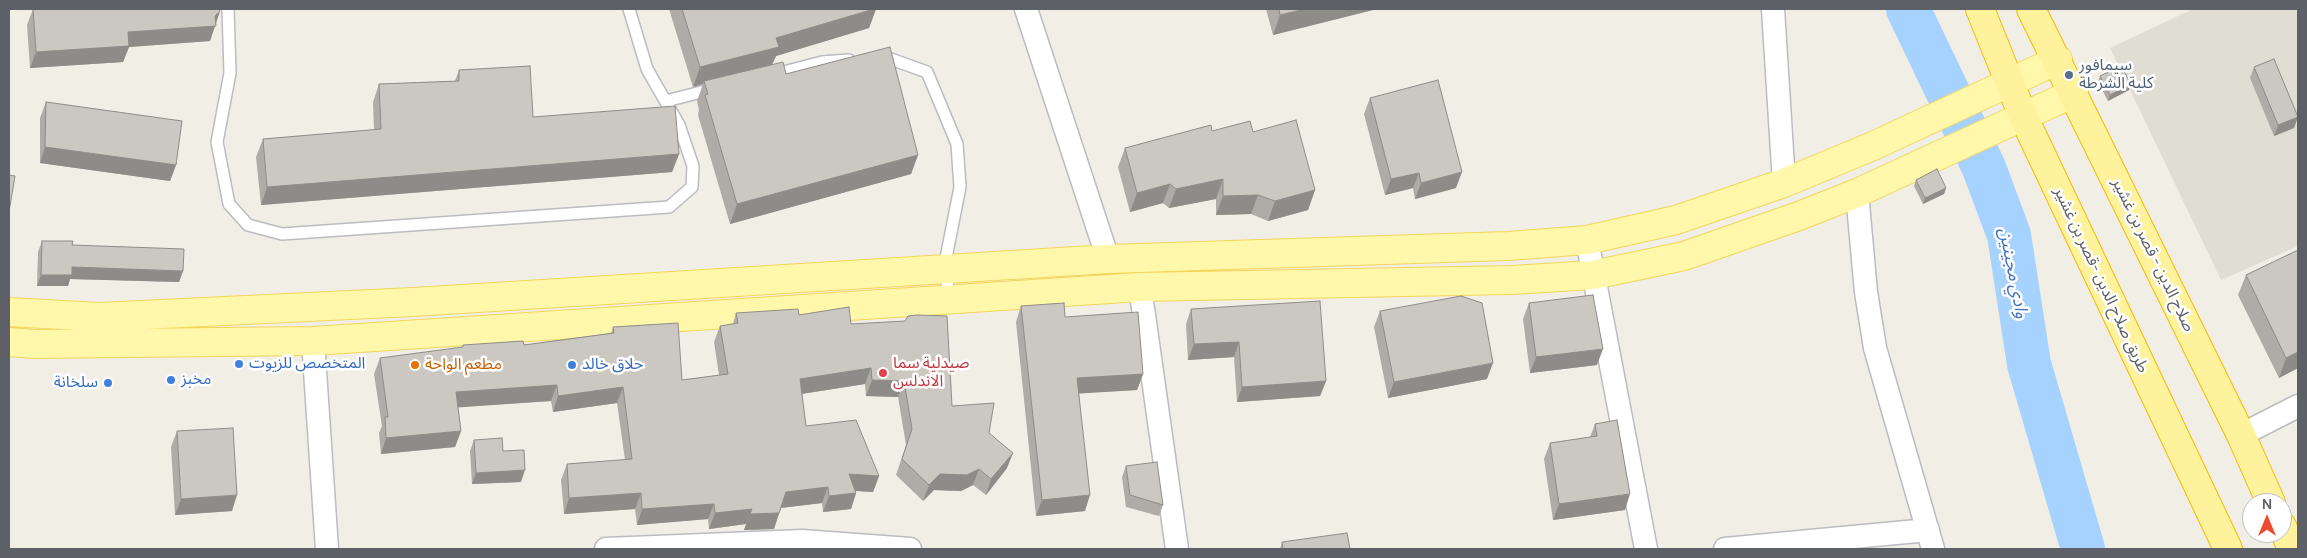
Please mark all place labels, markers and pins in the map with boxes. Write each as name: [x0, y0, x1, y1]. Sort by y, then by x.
place label: سيمافور كلية الشرطة: [2079, 56, 2153, 94]
marker: سيمافور كلية الشرطة: [2063, 69, 2075, 81]
place label: المتخصص للزيوت: [249, 354, 365, 374]
place label: صيدلية سما الاندلس: [893, 354, 969, 392]
place label: مطعم الواحة: [425, 355, 502, 375]
place label: حلاق خالد: [582, 355, 643, 375]
marker: المتخصص للزيوت: [233, 358, 245, 370]
marker: مطعم الواحة: [409, 359, 421, 371]
marker: حلاق خالد: [566, 359, 578, 371]
marker: صيدلية سما الاندلس: [877, 367, 889, 379]
place label: مخبز: [181, 370, 211, 390]
place label: سلخانة: [54, 373, 98, 393]
marker: مخبز: [165, 374, 177, 386]
marker: سلخانة: [102, 377, 114, 389]

